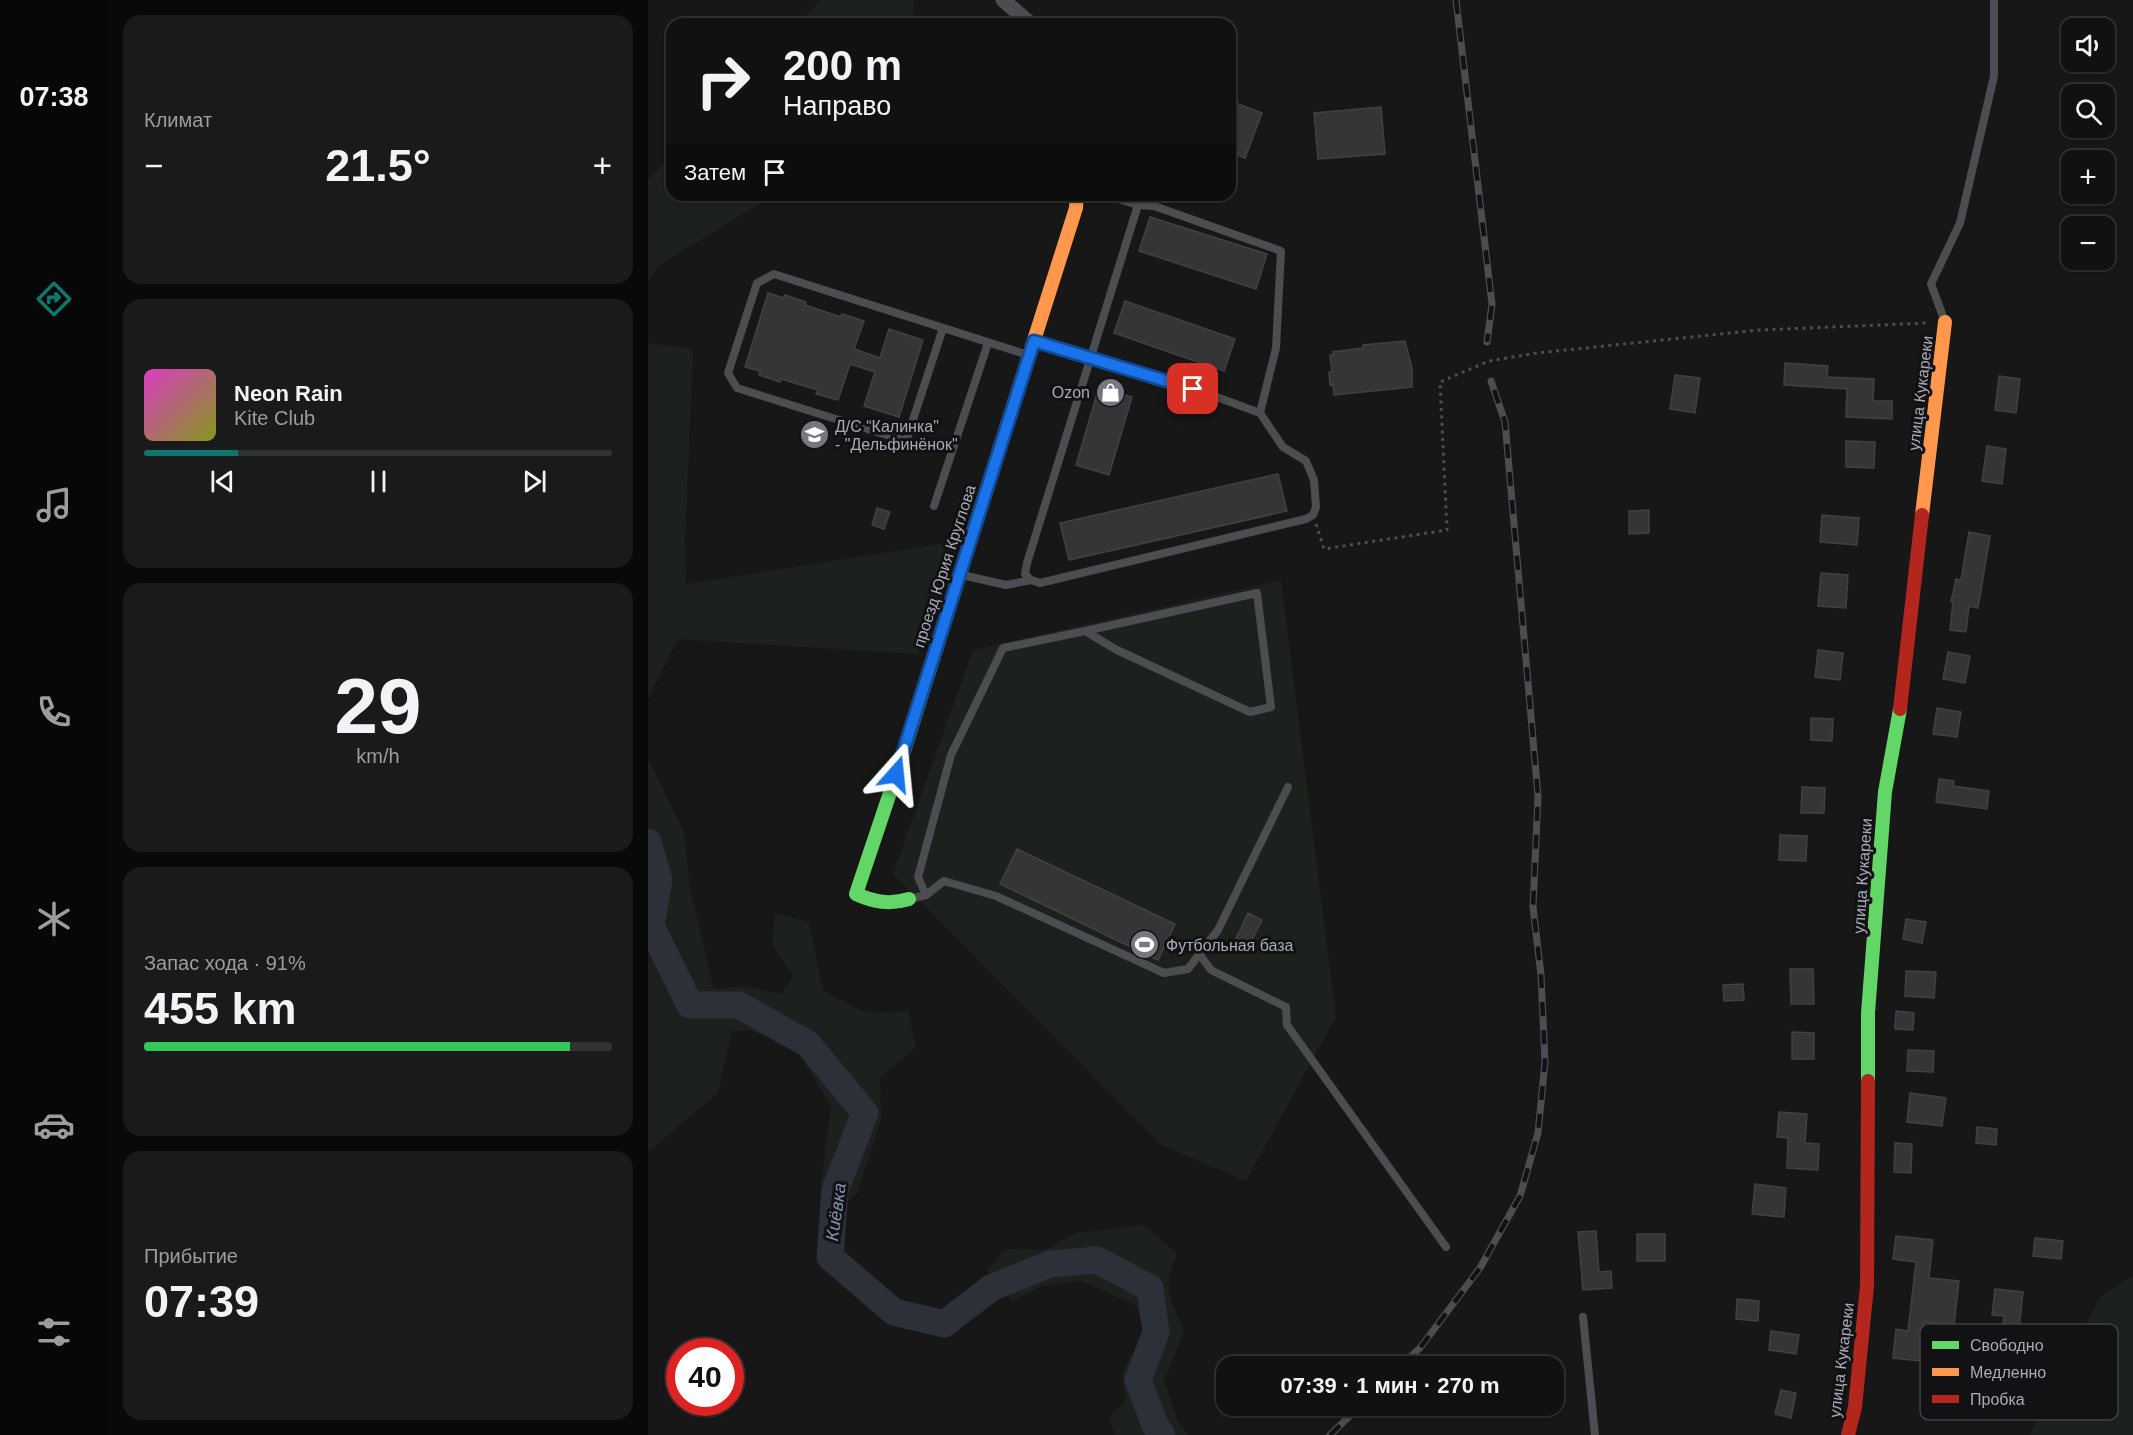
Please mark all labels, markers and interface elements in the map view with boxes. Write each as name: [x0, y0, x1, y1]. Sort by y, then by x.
map controls: [2061, 18, 2115, 270]
button: sound: [2061, 18, 2115, 72]
icon: right: [684, 42, 762, 120]
text: 200 m: [783, 42, 902, 89]
text: 07:38: [19, 82, 89, 112]
button: search: [2061, 84, 2115, 138]
text: Направо: [783, 91, 891, 121]
text: Климат: [144, 109, 212, 131]
text: 21.5°: [325, 140, 431, 191]
text: −: [144, 147, 163, 184]
text: +: [593, 147, 612, 184]
button: +: [2061, 150, 2115, 204]
icon: arrive: [758, 156, 791, 189]
text: Затем: [684, 160, 746, 185]
button: −: [2061, 216, 2115, 270]
icon: directions: [33, 278, 75, 320]
street label: улица Кукареки: [1905, 335, 1936, 452]
pin: [1167, 363, 1218, 414]
icon: arrive: [1176, 372, 1209, 405]
shop icon: Ozon: [1095, 376, 1127, 408]
text: Neon Rain: [234, 381, 343, 406]
place label: Ozon: [1052, 384, 1090, 401]
text: Kite Club: [234, 407, 315, 429]
place label: Д/С “Калинка" - "Дельфинёнок": [835, 418, 958, 453]
school or university icon: Д/С “Калинка" - "Дельфинёнок": [798, 419, 830, 451]
icon: previous: [206, 465, 239, 498]
icon: pause: [362, 465, 395, 498]
icon: next: [518, 465, 551, 498]
street label: проезд Юрия Круглова: [910, 483, 979, 650]
icon: music: [33, 484, 75, 526]
text: 29: [335, 662, 421, 750]
icon: phone: [33, 691, 75, 733]
position arrow: [864, 742, 928, 806]
text: km/h: [356, 745, 400, 767]
street label: улица Кукареки: [1850, 818, 1875, 934]
icon: climate: [33, 898, 75, 940]
sports icon: Футбольная база: [1129, 929, 1161, 961]
place label: Футбольная база: [1166, 937, 1294, 954]
text: Запас хода · 91%: [144, 952, 306, 974]
text: 455 km: [144, 983, 297, 1034]
icon: car: [33, 1104, 75, 1146]
water label: Киёвка: [822, 1182, 850, 1242]
text: Прибытие: [144, 1245, 238, 1267]
text: 07:39: [144, 1276, 259, 1327]
street label: улица Кукареки: [1826, 1302, 1857, 1419]
icon: filters: [33, 1311, 75, 1353]
legend: [1920, 1324, 2118, 1420]
text: Свободно: [1970, 1337, 2044, 1354]
speed limit sign: 40: [666, 1338, 744, 1416]
text: Медленно: [1970, 1364, 2046, 1381]
text: 07:39 · 1 мин · 270 m: [1280, 1373, 1500, 1398]
text: Пробка: [1970, 1391, 2025, 1408]

